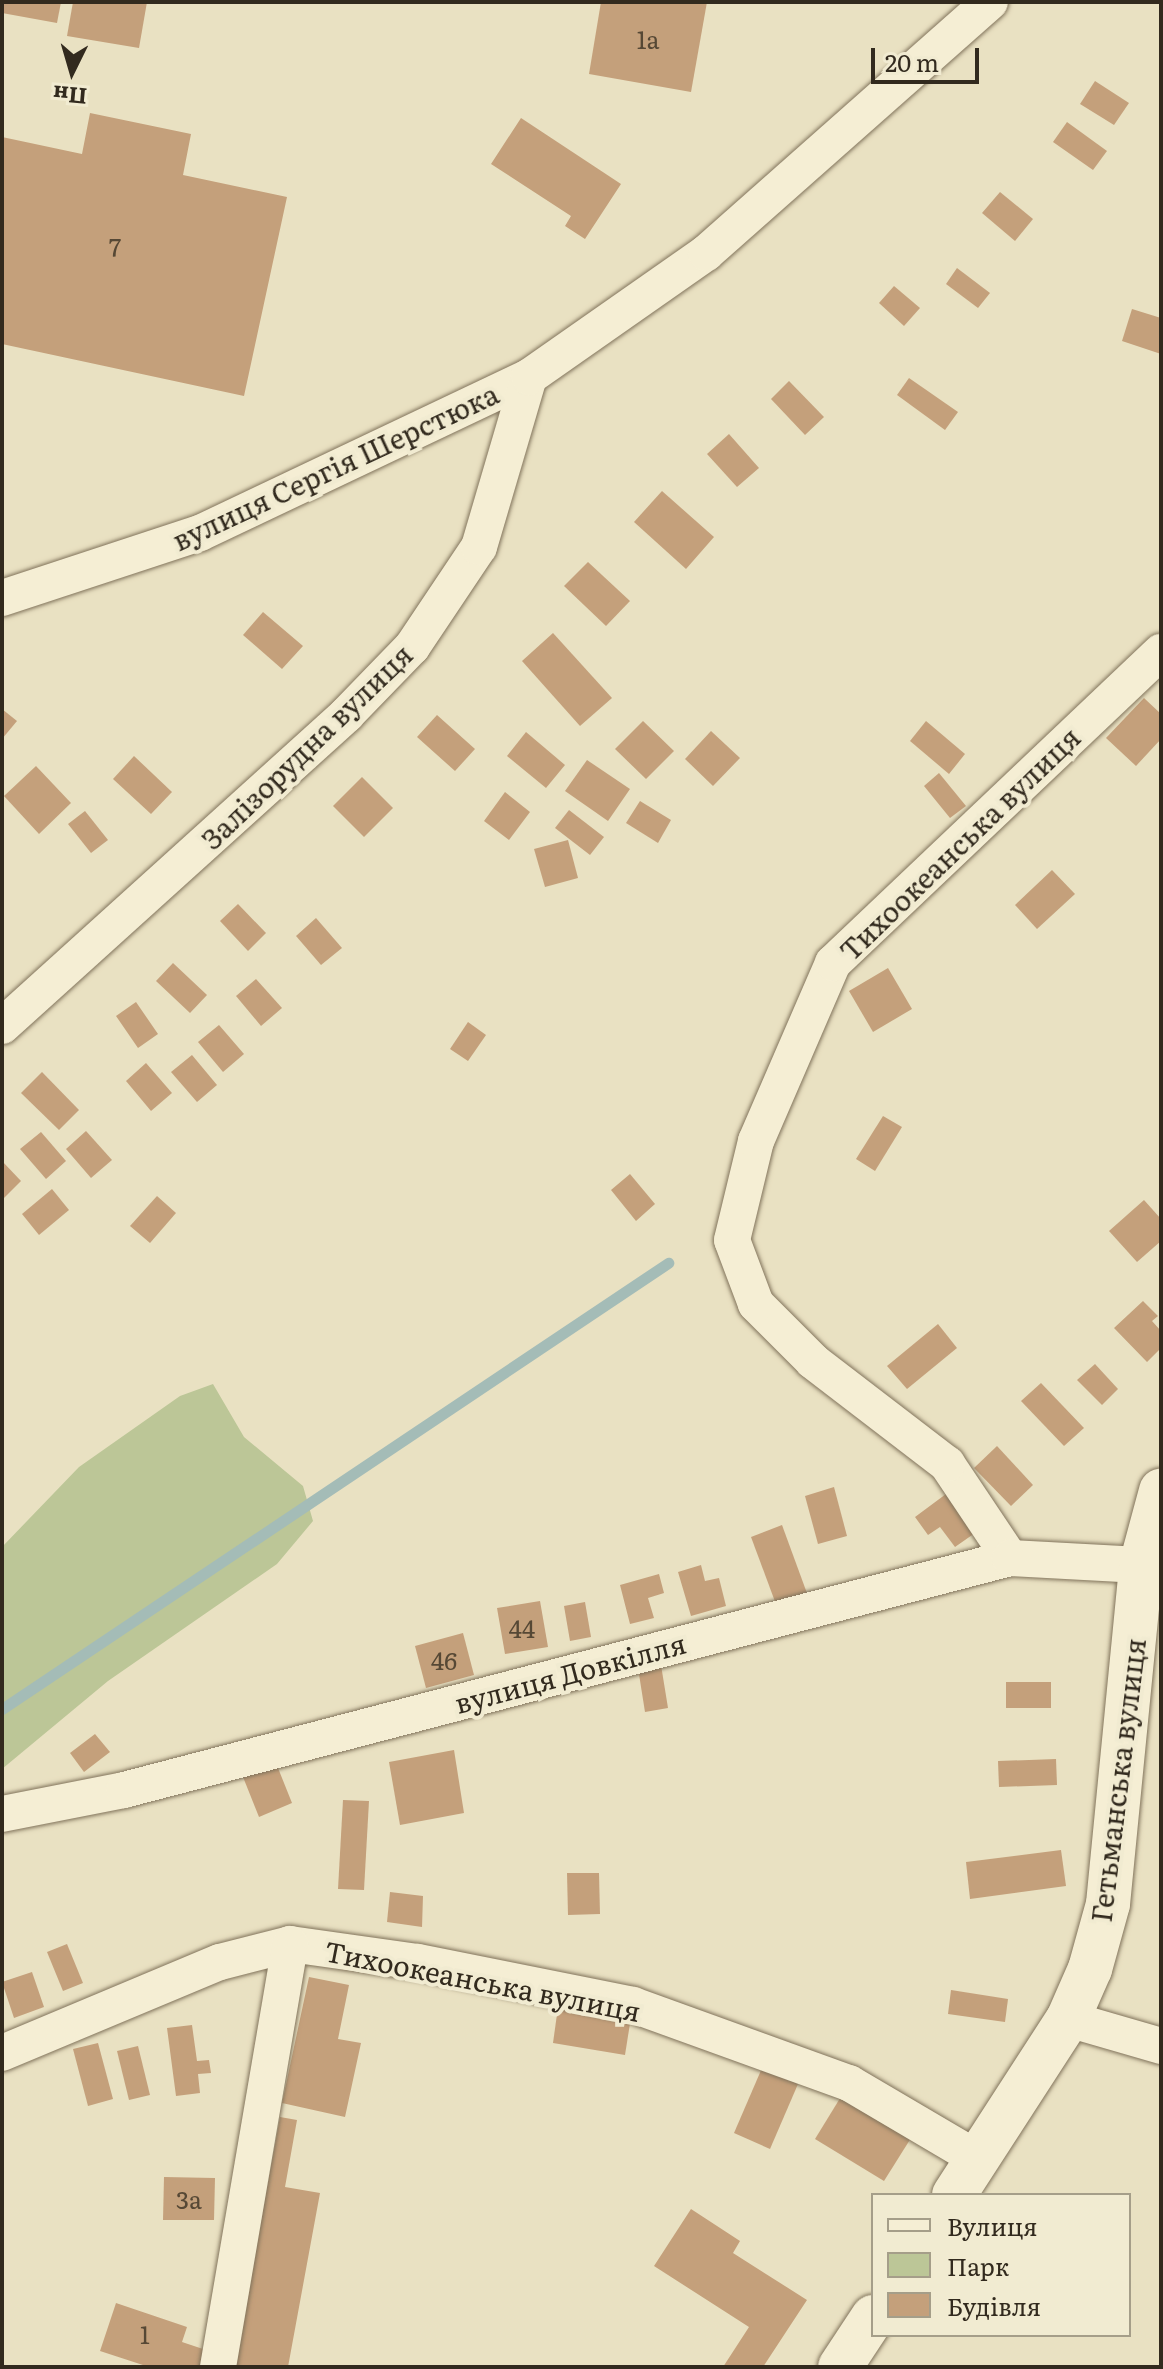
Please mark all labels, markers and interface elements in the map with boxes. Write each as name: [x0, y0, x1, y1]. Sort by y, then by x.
house number: 1а: [637, 25, 659, 53]
north arrow: [32, 32, 112, 112]
scale bar: [875, 32, 983, 82]
text: 20 m: [885, 44, 939, 79]
text: Пн: [51, 78, 88, 114]
house number: 7: [109, 232, 121, 260]
street label: вулиця Сергія Шерстюка: [167, 376, 503, 556]
street label: Залізорудна вулиця: [194, 637, 418, 855]
street label: Тихоокеанська вулиця: [832, 719, 1086, 967]
house number: 44: [509, 1614, 535, 1642]
street label: вулиця Довкілля: [451, 1625, 689, 1719]
street label: Гетьманська вулиця: [1083, 1636, 1151, 1924]
house number: 46: [431, 1646, 457, 1674]
street label: Тихоокеанська вулиця: [322, 1933, 644, 2027]
house number: 3а: [176, 2185, 202, 2213]
legend: [871, 2193, 1131, 2337]
text: Вулиця: [947, 2208, 1038, 2243]
text: Парк: [947, 2248, 1009, 2283]
text: Будівля: [947, 2288, 1041, 2323]
house number: 1: [140, 2320, 150, 2348]

